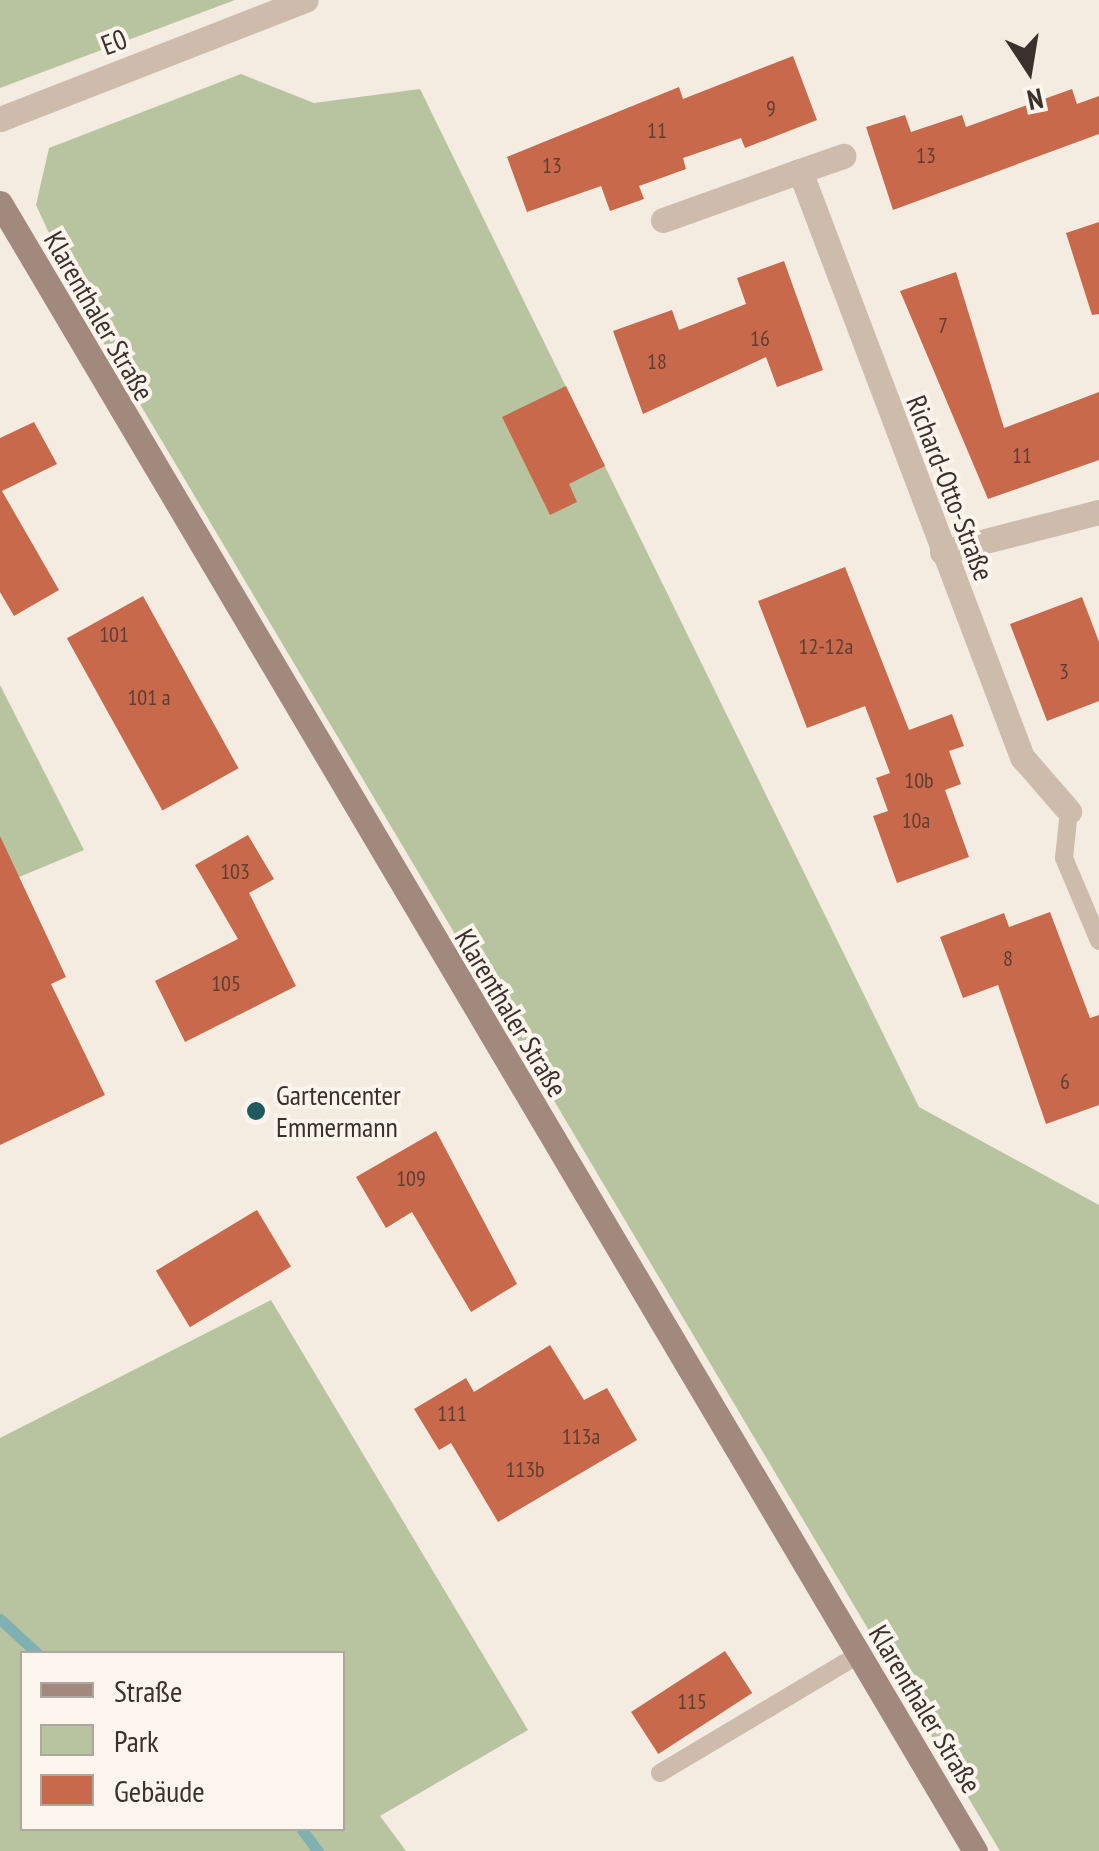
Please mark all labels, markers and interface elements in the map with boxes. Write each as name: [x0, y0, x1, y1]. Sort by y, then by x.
north arrow: [979, 20, 1079, 120]
street label: E0: [96, 22, 132, 62]
text: N: [1024, 80, 1047, 120]
house number: 9: [766, 96, 776, 122]
house number: 11: [647, 118, 667, 144]
house number: 13: [916, 143, 936, 169]
house number: 13: [542, 153, 562, 179]
street label: Klarenthaler Straße: [37, 225, 161, 407]
house number: 7: [938, 313, 948, 339]
house number: 16: [750, 326, 770, 352]
house number: 18: [647, 349, 667, 375]
street label: Richard-Otto-Straße: [899, 391, 1001, 585]
house number: 11: [1012, 443, 1032, 469]
house number: 101: [99, 622, 129, 648]
house number: 12-12a: [799, 634, 853, 660]
house number: 3: [1059, 659, 1069, 685]
house number: 101 a: [127, 685, 171, 711]
house number: 10b: [904, 768, 934, 794]
house number: 10a: [902, 808, 930, 834]
house number: 103: [220, 859, 250, 885]
street label: Klarenthaler Straße: [448, 923, 574, 1103]
house number: 8: [1003, 946, 1013, 972]
house number: 105: [211, 971, 241, 997]
house number: 6: [1060, 1069, 1070, 1095]
place label: Gartencenter Emmermann: [276, 1078, 401, 1144]
marker: Gartencenter Emmermann: [245, 1100, 267, 1122]
house number: 109: [396, 1166, 426, 1192]
house number: 111: [437, 1401, 467, 1427]
house number: 113a: [562, 1424, 600, 1450]
house number: 113b: [505, 1457, 545, 1483]
street label: Klarenthaler Straße: [862, 1619, 988, 1799]
legend: [20, 1651, 345, 1831]
text: Straße: [114, 1671, 182, 1710]
house number: 115: [677, 1689, 707, 1715]
text: Park: [114, 1721, 159, 1760]
text: Gebäude: [114, 1771, 205, 1810]

